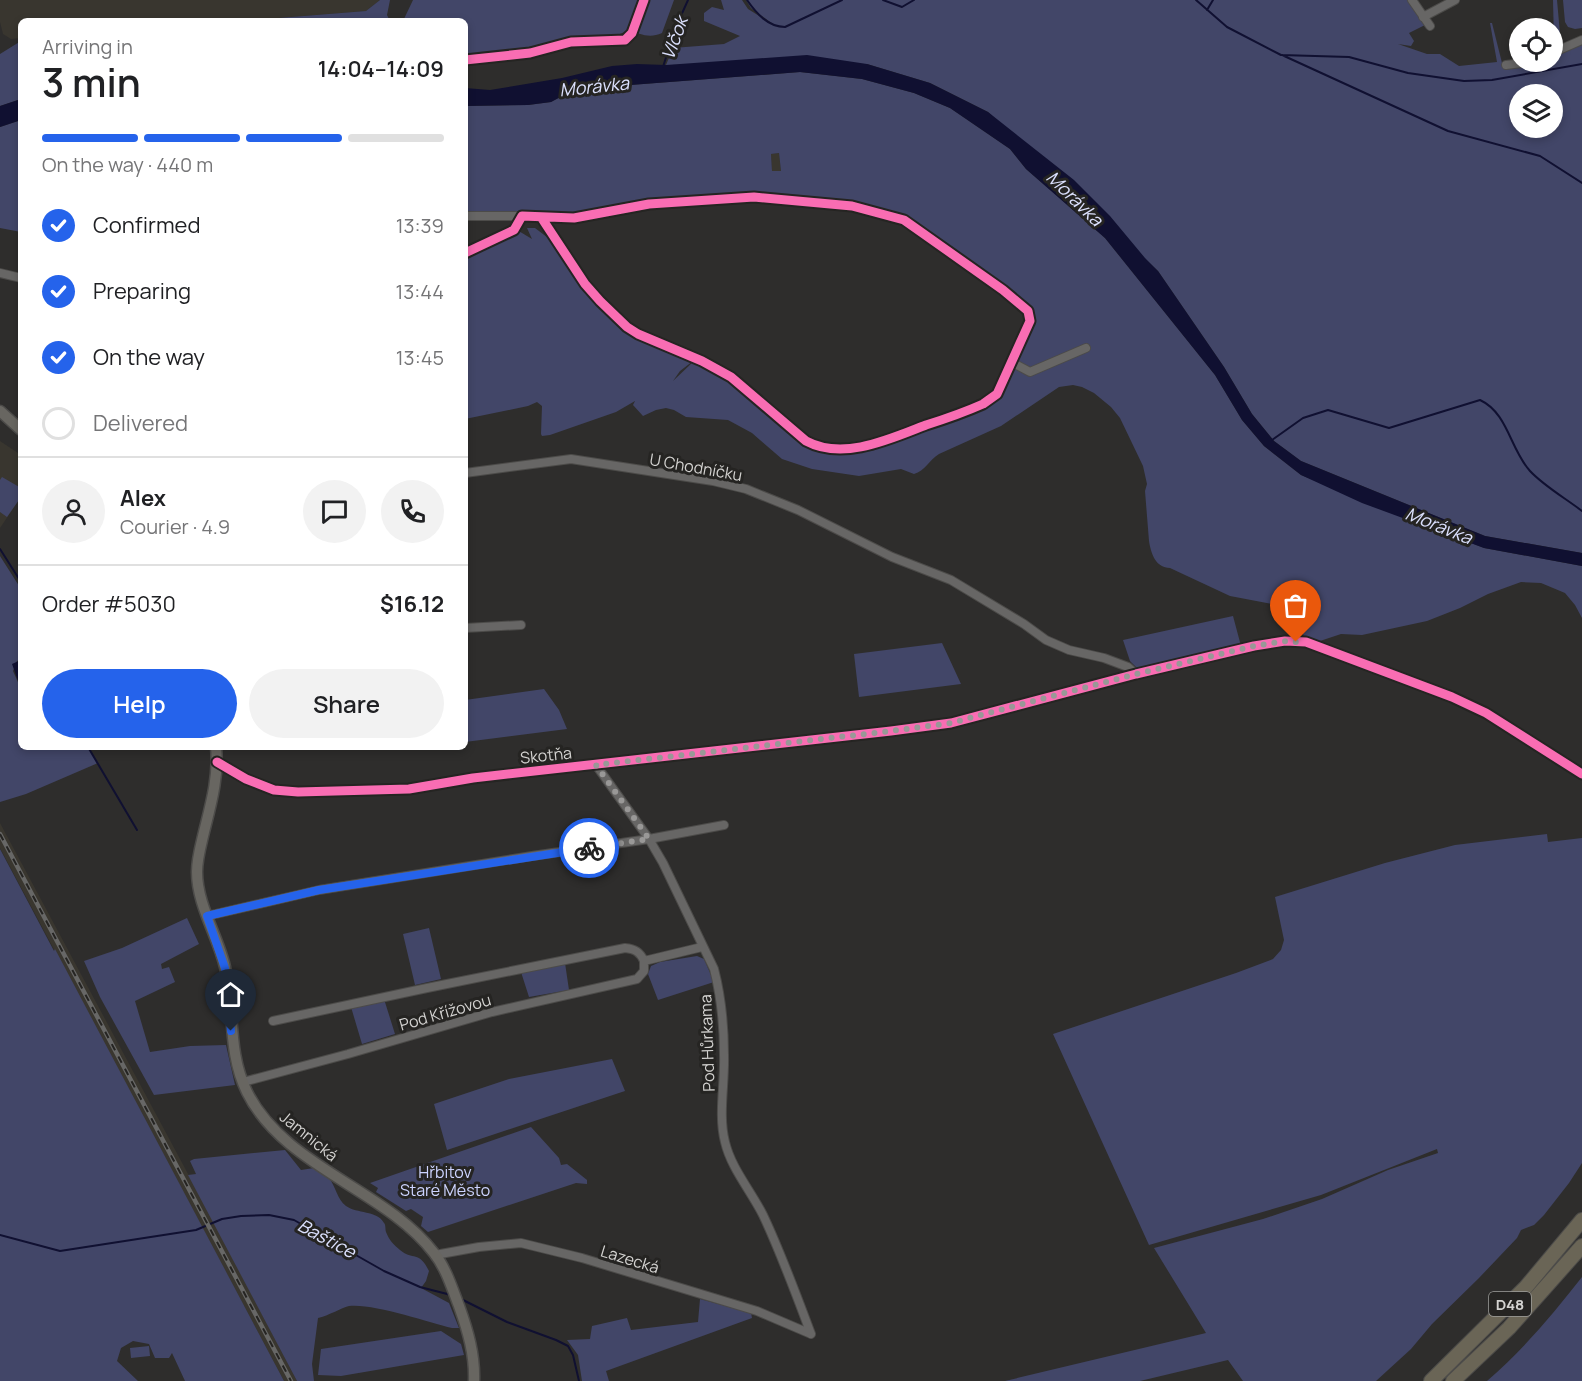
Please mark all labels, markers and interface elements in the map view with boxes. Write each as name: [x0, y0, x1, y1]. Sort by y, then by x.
water label: Vlčok: [655, 10, 694, 63]
map controls: [1509, 18, 1563, 138]
button: locate: [1509, 18, 1563, 72]
text: Arriving in: [42, 33, 133, 60]
text: 14:04–14:09: [318, 54, 444, 84]
text: 3 min: [42, 55, 141, 109]
water label: Morávka: [558, 70, 631, 102]
button: layers: [1509, 84, 1563, 138]
text: On the way · 440 m: [42, 151, 213, 178]
water label: Morávka: [1042, 165, 1109, 232]
icon: check: [42, 209, 75, 242]
text: Confirmed: [93, 210, 201, 240]
text: 13:39: [396, 212, 444, 239]
icon: check: [42, 275, 75, 308]
text: Preparing: [93, 276, 191, 306]
text: 13:44: [395, 278, 444, 305]
icon: check: [42, 341, 75, 374]
text: On the way: [93, 342, 205, 372]
text: 13:45: [396, 344, 444, 371]
text: Delivered: [93, 408, 188, 438]
street label: U Chodníčku: [648, 448, 744, 486]
button: person: [42, 480, 105, 543]
button: chat: [303, 480, 366, 543]
button: phone: [381, 480, 444, 543]
text: Alex: [120, 483, 166, 513]
water label: Morávka: [1402, 501, 1477, 550]
text: Courier · 4.9: [120, 513, 230, 540]
pin: [1270, 580, 1321, 642]
text: Order #5030: [42, 589, 176, 619]
text: $16.12: [380, 589, 444, 619]
icon: bag: [1279, 589, 1312, 622]
button: Help: [42, 669, 237, 738]
button: Share: [249, 669, 444, 738]
street label: Skotňa: [519, 741, 573, 769]
courier: [559, 818, 619, 878]
icon: bike: [573, 832, 606, 865]
pin: [205, 969, 256, 1031]
icon: home: [214, 978, 247, 1011]
street label: Pod Křížovou: [397, 988, 493, 1036]
street label: Pod Hůrkama: [694, 994, 720, 1092]
street label: Jamnická: [275, 1106, 343, 1166]
park label: Hřbitov Staré Město: [400, 1161, 490, 1201]
water label: Baštice: [294, 1213, 361, 1264]
street label: Lazecká: [598, 1240, 662, 1278]
road number: D48: [1489, 1292, 1531, 1316]

